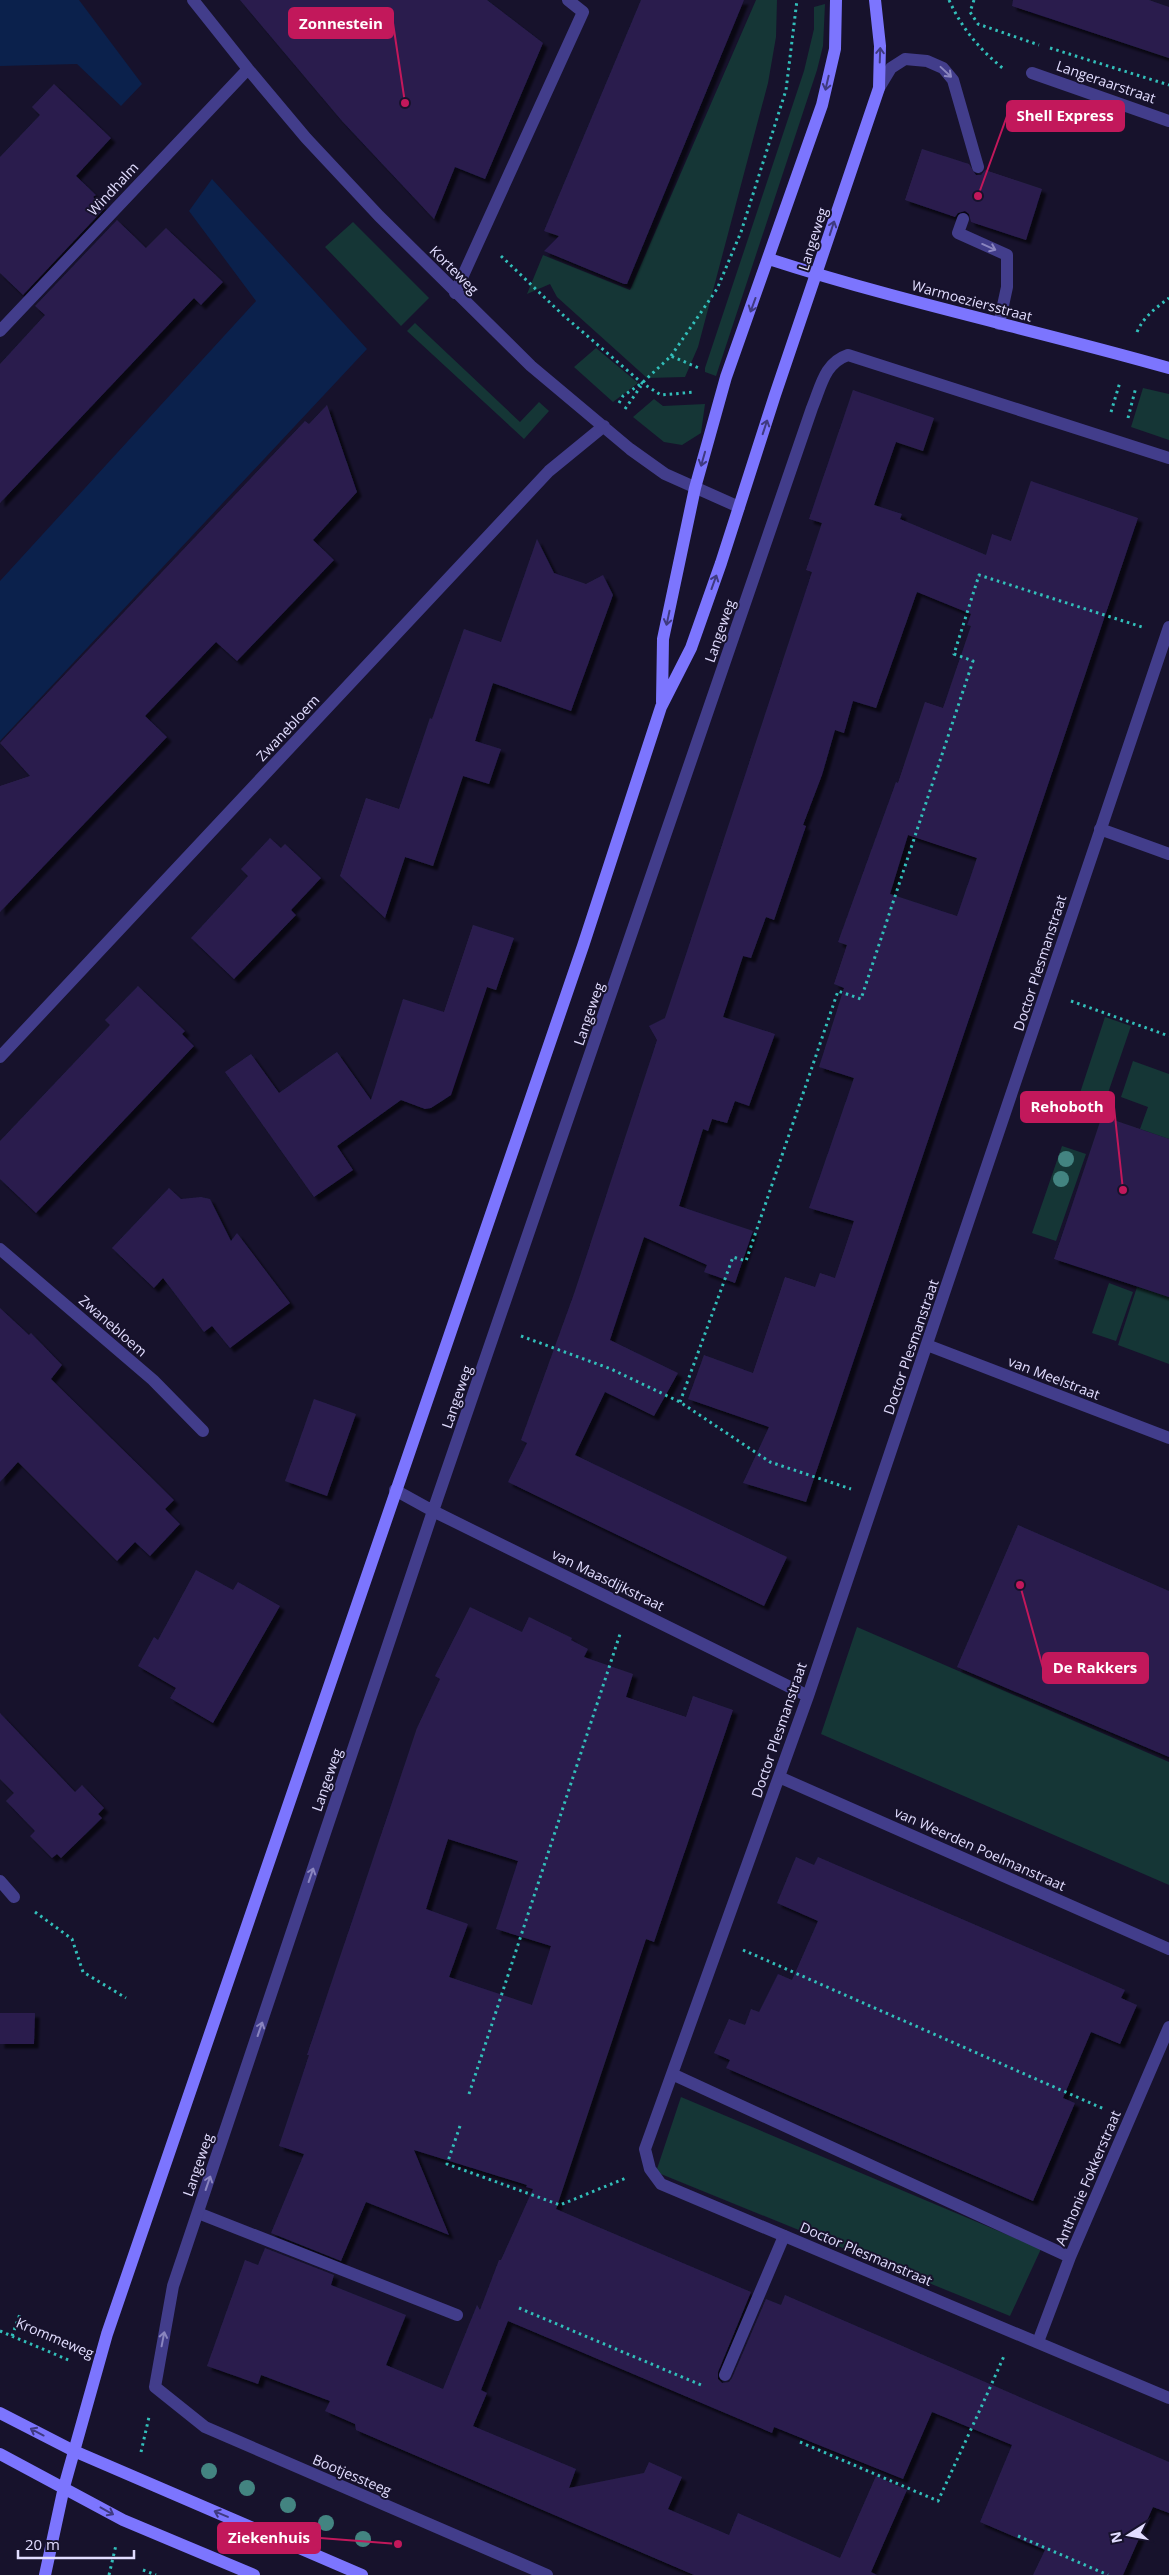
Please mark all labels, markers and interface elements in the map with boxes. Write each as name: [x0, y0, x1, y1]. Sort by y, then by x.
callout: Zonnestein: [289, 8, 393, 38]
text: Zonnestein: [299, 13, 383, 33]
one-way arrow: [875, 48, 885, 64]
street label: Langeraarstraat: [1054, 56, 1158, 107]
one-way arrow: [939, 66, 952, 78]
one-way arrow: [822, 74, 831, 90]
callout: Shell Express: [1007, 101, 1124, 131]
text: Shell Express: [1016, 105, 1114, 125]
street label: Windhalm: [83, 158, 142, 219]
street label: Langeweg: [793, 204, 832, 273]
one-way arrow: [828, 220, 838, 236]
street label: Korteweg: [426, 241, 483, 299]
one-way arrow: [981, 242, 996, 252]
street label: Warmoeziersstraat: [910, 275, 1034, 326]
one-way arrow: [748, 296, 757, 312]
one-way arrow: [760, 420, 770, 436]
one-way arrow: [698, 451, 707, 467]
one-way arrow: [710, 575, 719, 590]
street label: Langeweg: [700, 596, 739, 665]
one-way arrow: [662, 609, 672, 625]
street label: Zwanebloem: [252, 690, 323, 765]
street label: Doctor Plesmanstraat: [1009, 892, 1070, 1033]
street label: Langeweg: [569, 979, 608, 1048]
callout: Rehoboth: [1021, 1092, 1114, 1122]
text: Rehoboth: [1030, 1096, 1104, 1116]
street label: Doctor Plesmanstraat: [878, 1277, 943, 1417]
street label: Zwanebloem: [75, 1291, 151, 1360]
street label: van Meelstraat: [1006, 1351, 1103, 1404]
street label: Langeweg: [437, 1362, 476, 1431]
street label: van Maasdijkstraat: [549, 1544, 668, 1615]
callout: De Rakkers: [1043, 1653, 1148, 1683]
text: De Rakkers: [1053, 1657, 1137, 1677]
street label: Doctor Plesmanstraat: [746, 1660, 811, 1800]
street label: Langeweg: [307, 1745, 346, 1814]
street label: van Weerden Poelmanstraat: [892, 1802, 1069, 1895]
one-way arrow: [307, 1867, 316, 1883]
one-way arrow: [255, 2021, 265, 2037]
street label: Anthonie Fokkerstraat: [1050, 2107, 1125, 2248]
street label: Langeweg: [178, 2130, 217, 2199]
one-way arrow: [204, 2175, 213, 2191]
street label: Doctor Plesmanstraat: [797, 2217, 935, 2290]
street label: Krommeweg: [13, 2313, 97, 2363]
one-way arrow: [159, 2331, 169, 2347]
one-way arrow: [30, 2427, 45, 2436]
street label: Bootjessteeg: [310, 2449, 395, 2500]
one-way arrow: [99, 2506, 114, 2516]
one-way arrow: [214, 2508, 229, 2518]
north arrow: [1104, 2510, 1154, 2560]
callout: Ziekenhuis: [218, 2523, 320, 2553]
text: Ziekenhuis: [228, 2527, 310, 2547]
scale bar: [18, 2528, 134, 2560]
text: N: [1105, 2530, 1126, 2545]
text: 20 m: [25, 2534, 60, 2554]

